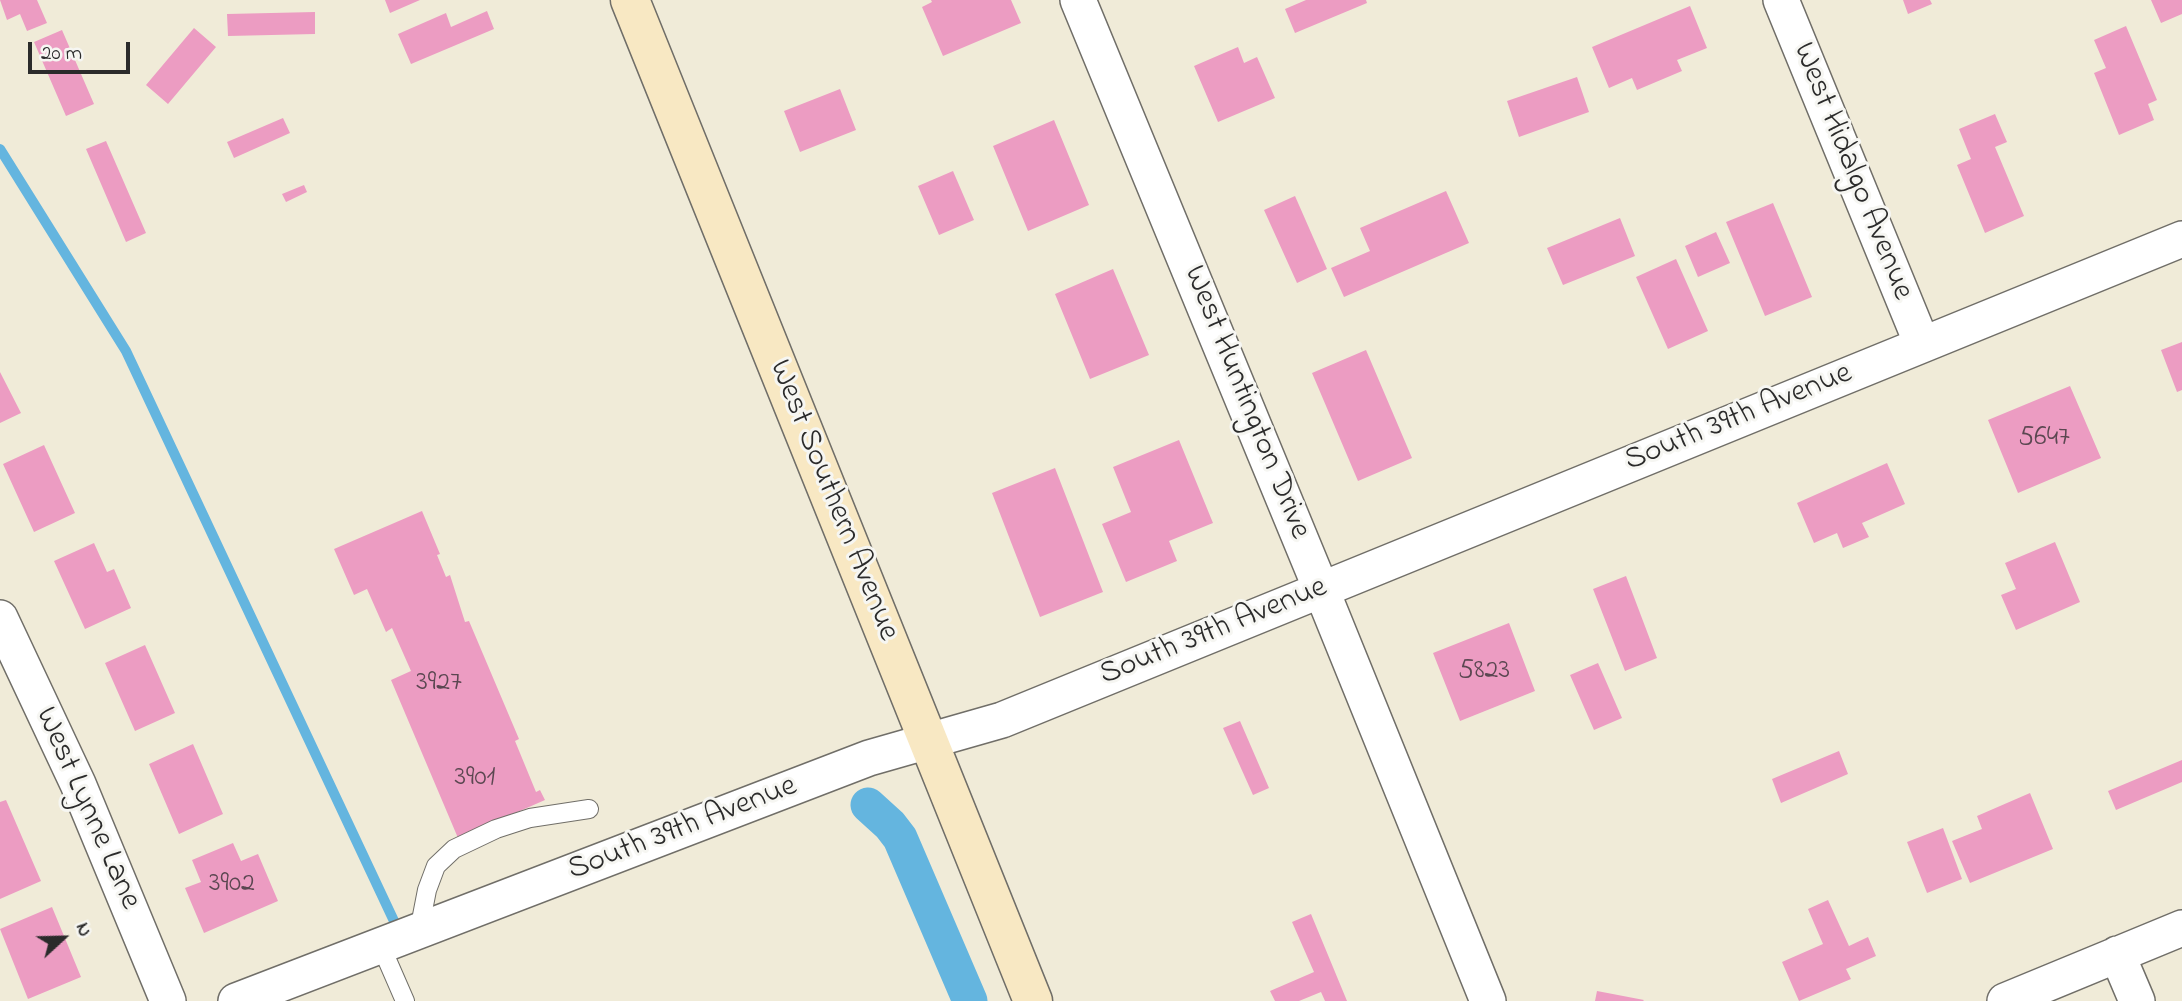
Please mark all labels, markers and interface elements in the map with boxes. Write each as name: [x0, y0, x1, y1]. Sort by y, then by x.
scale bar: [32, 28, 133, 72]
street label: West Hidalgo Avenue: [1782, 38, 1920, 306]
text: 20 m: [41, 39, 82, 69]
street label: West Huntington Drive: [1173, 261, 1317, 545]
street label: West Southern Avenue: [758, 355, 906, 647]
street label: South 39th Avenue: [1620, 356, 1858, 482]
house number: 5647: [2018, 422, 2070, 456]
street label: South 39th Avenue: [1095, 570, 1333, 696]
house number: 5823: [1458, 655, 1510, 689]
house number: 3927: [416, 667, 462, 701]
street label: West Lynne Lane: [24, 702, 148, 916]
house number: 3901: [455, 762, 495, 796]
street label: South 39th Avenue: [563, 769, 803, 891]
house number: 3902: [209, 868, 255, 902]
north arrow: [28, 903, 98, 973]
text: N: [68, 919, 98, 941]

